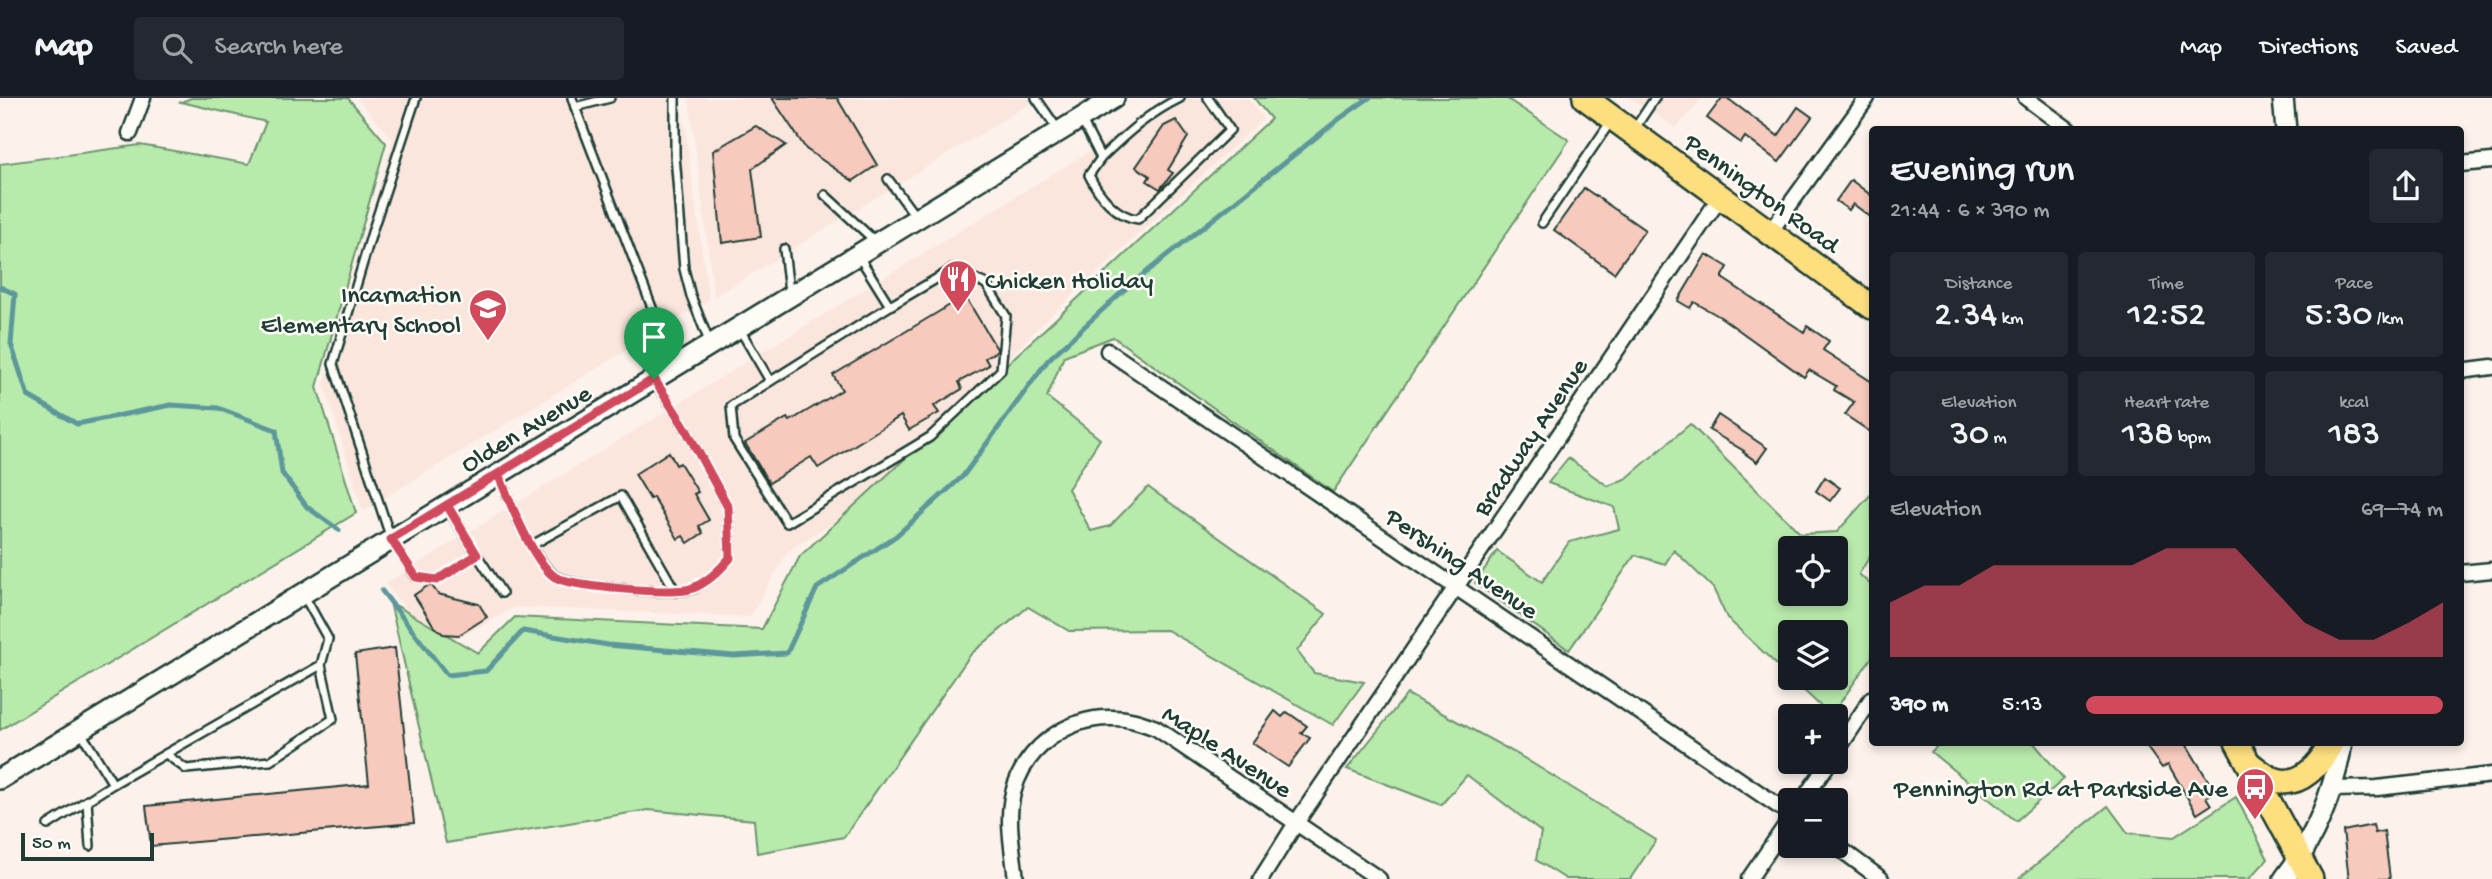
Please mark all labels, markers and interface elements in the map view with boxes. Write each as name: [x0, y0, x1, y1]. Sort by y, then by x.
search box: [134, 17, 624, 80]
text: Map: [35, 29, 92, 67]
icon: search: [158, 29, 196, 67]
text: Search here: [214, 33, 343, 64]
text: Map: [2180, 34, 2222, 63]
text: Directions: [2260, 34, 2358, 63]
text: Saved: [2396, 34, 2457, 63]
street label: Pennington Road: [1676, 128, 1846, 263]
button: share: [2369, 149, 2443, 223]
text: Evening run: [1890, 150, 2074, 194]
text: 21:44 · 6 × 390 m: [1890, 198, 2050, 225]
restaurant icon: Chicken Holiday: [937, 258, 979, 313]
place label: Chicken Holiday: [985, 268, 1153, 299]
text: Distance: [1945, 273, 2012, 296]
text: Time: [2149, 273, 2184, 296]
text: Pace: [2336, 273, 2373, 296]
place label: Incarnation Elementary School: [261, 282, 462, 343]
school or university icon: Incarnation Elementary School: [467, 287, 509, 342]
text: 2.34: [1934, 296, 1997, 337]
text: 12:52: [2128, 296, 2205, 337]
text: 5:30: [2305, 296, 2372, 337]
pin: [624, 307, 684, 379]
text: km: [1997, 308, 2024, 331]
text: /km: [2372, 308, 2403, 331]
icon: arrive: [635, 318, 673, 356]
street label: Bradway Avenue: [1468, 353, 1597, 524]
street label: Olden Avenue: [456, 379, 599, 482]
text: Elevation: [1941, 392, 2017, 415]
text: Heart rate: [2124, 392, 2209, 415]
text: kcal: [2339, 392, 2369, 415]
text: 30: [1951, 415, 1989, 456]
text: 138: [2122, 415, 2174, 456]
text: 183: [2328, 415, 2380, 456]
text: m: [1989, 427, 2007, 450]
text: bpm: [2174, 427, 2211, 450]
text: Elevation: [1890, 497, 1981, 524]
text: 69–74 m: [2361, 497, 2443, 524]
street label: Pershing Avenue: [1377, 503, 1543, 629]
map controls: [1778, 536, 1848, 858]
button: locate: [1778, 536, 1848, 606]
button: layers: [1778, 620, 1848, 690]
text: 390 m: [1890, 692, 1948, 719]
text: 5:13: [2002, 692, 2043, 719]
street label: Maple Avenue: [1155, 700, 1297, 808]
button: +: [1778, 704, 1848, 774]
bus stop icon: Pennington Rd at Parkside Ave: [2234, 766, 2276, 821]
place label: Pennington Rd at Parkside Ave: [1893, 776, 2229, 807]
button: −: [1778, 788, 1848, 858]
scale bar: [21, 830, 154, 862]
text: 50 m: [32, 833, 71, 856]

